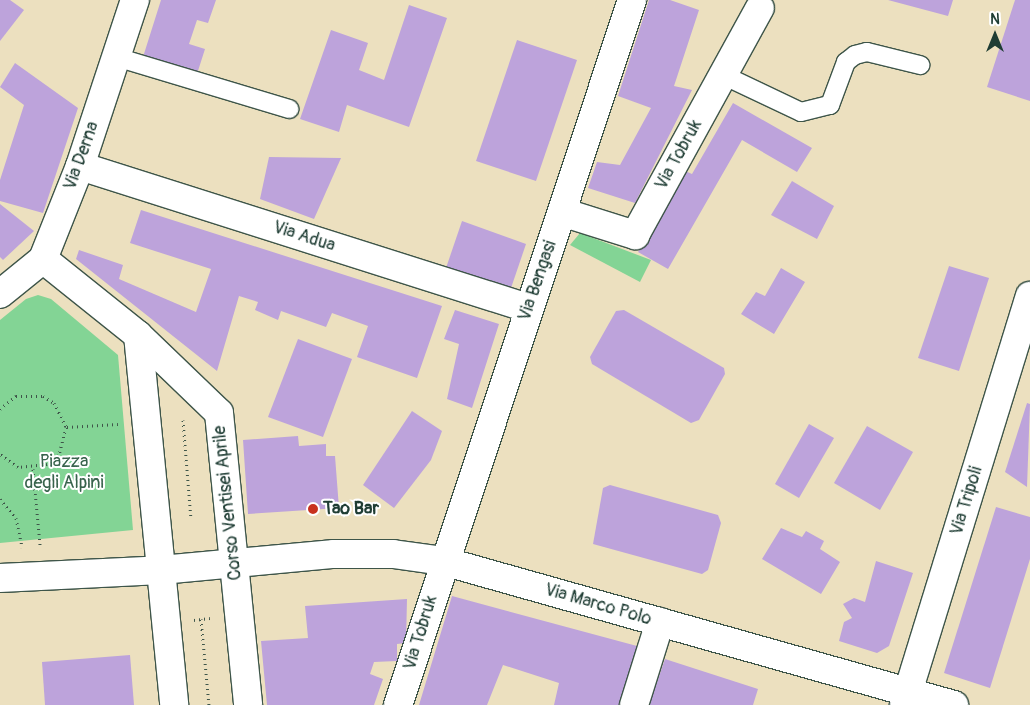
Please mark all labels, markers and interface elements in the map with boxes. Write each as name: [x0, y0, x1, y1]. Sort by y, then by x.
north arrow: [970, 10, 1020, 60]
text: N: [990, 11, 1000, 28]
street label: Via Tobruk: [651, 116, 707, 194]
street label: Via Derna: [60, 119, 104, 193]
street label: Via Adua: [270, 217, 338, 257]
street label: Via Bengasi: [514, 238, 562, 324]
street label: Corso Ventisei Aprile: [209, 425, 247, 581]
park label: Piazza degli Alpini: [24, 452, 104, 494]
street label: Via Tripoli: [946, 464, 988, 538]
place label: Tao Bar: [323, 498, 379, 520]
marker: Tao Bar: [307, 503, 319, 515]
street label: Via Marco Polo: [542, 579, 654, 631]
street label: Via Tobruk: [399, 593, 443, 673]

